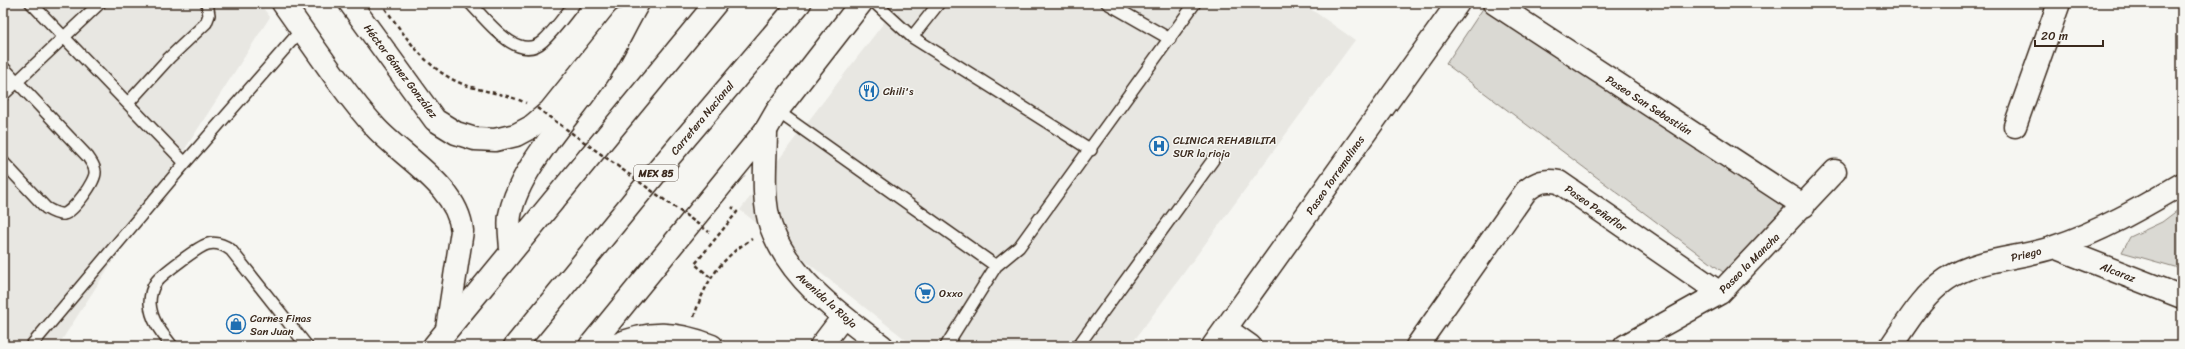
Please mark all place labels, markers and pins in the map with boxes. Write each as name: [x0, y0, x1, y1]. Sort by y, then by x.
restaurant icon: Chili's: [858, 80, 880, 102]
place label: Chili's: [883, 82, 914, 101]
place label: CLINICA REHABILITA SUR la rioja: [1173, 131, 1276, 163]
hospital icon: CLINICA REHABILITA SUR la rioja: [1148, 135, 1170, 157]
supermarket icon: Oxxo: [914, 282, 936, 304]
place label: Oxxo: [939, 284, 963, 303]
place label: Carnes Finas San Juan: [250, 309, 312, 341]
shop icon: Carnes Finas San Juan: [225, 313, 247, 335]

